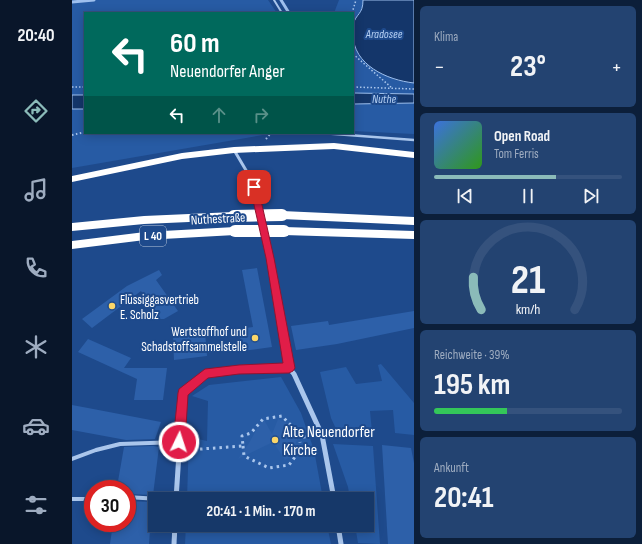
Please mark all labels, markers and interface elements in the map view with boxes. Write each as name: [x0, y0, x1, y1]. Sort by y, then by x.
text: 20:40: [17, 25, 55, 46]
text: 60 m: [170, 27, 219, 60]
water label: Aradosee: [365, 27, 403, 42]
icon: left: [104, 28, 156, 80]
text: Klima: [434, 29, 458, 45]
text: 23°: [510, 49, 546, 85]
text: −: [434, 54, 445, 81]
text: +: [611, 54, 622, 81]
text: Neuendorfer Anger: [170, 61, 285, 82]
water label: Nuthe: [372, 92, 396, 107]
icon: directions: [22, 97, 50, 125]
icon: left: [166, 104, 188, 126]
icon: ahead: [208, 104, 230, 126]
icon: right: [250, 104, 272, 126]
text: Open Road: [494, 127, 550, 146]
text: Tom Ferris: [494, 146, 539, 162]
pin: [237, 170, 271, 204]
icon: music: [22, 176, 50, 204]
icon: arrive: [243, 176, 265, 198]
icon: previous: [454, 185, 476, 207]
icon: pause: [517, 185, 539, 207]
icon: next: [580, 185, 602, 207]
street label: Nuthestraße: [190, 210, 246, 228]
road number: L 40: [140, 226, 166, 246]
icon: phone: [22, 254, 50, 282]
text: 21: [511, 256, 545, 305]
place label: Flüssiggasvertrieb E. Scholz: [120, 292, 199, 323]
marker: Flüssiggasvertrieb E. Scholz: [107, 301, 117, 311]
text: km/h: [516, 301, 540, 318]
place label: Wertstoffhof und Schadstoffsammelstelle: [141, 324, 247, 355]
icon: climate: [22, 333, 50, 361]
marker: Wertstoffhof und Schadstoffsammelstelle: [250, 333, 260, 343]
text: Reichweite · 39%: [434, 347, 510, 363]
text: 195 km: [434, 367, 510, 403]
icon: car: [22, 412, 50, 440]
position arrow: [158, 421, 200, 463]
place label: Alte Neuendorfer Kirche: [282, 423, 375, 460]
marker: Alte Neuendorfer Kirche: [270, 435, 280, 445]
text: Ankunft: [434, 460, 469, 476]
speed limit sign: 30: [84, 480, 136, 532]
text: 20:41: [434, 480, 494, 516]
icon: filters: [22, 491, 50, 519]
text: 20:41 · 1 Min. · 170 m: [207, 502, 315, 521]

